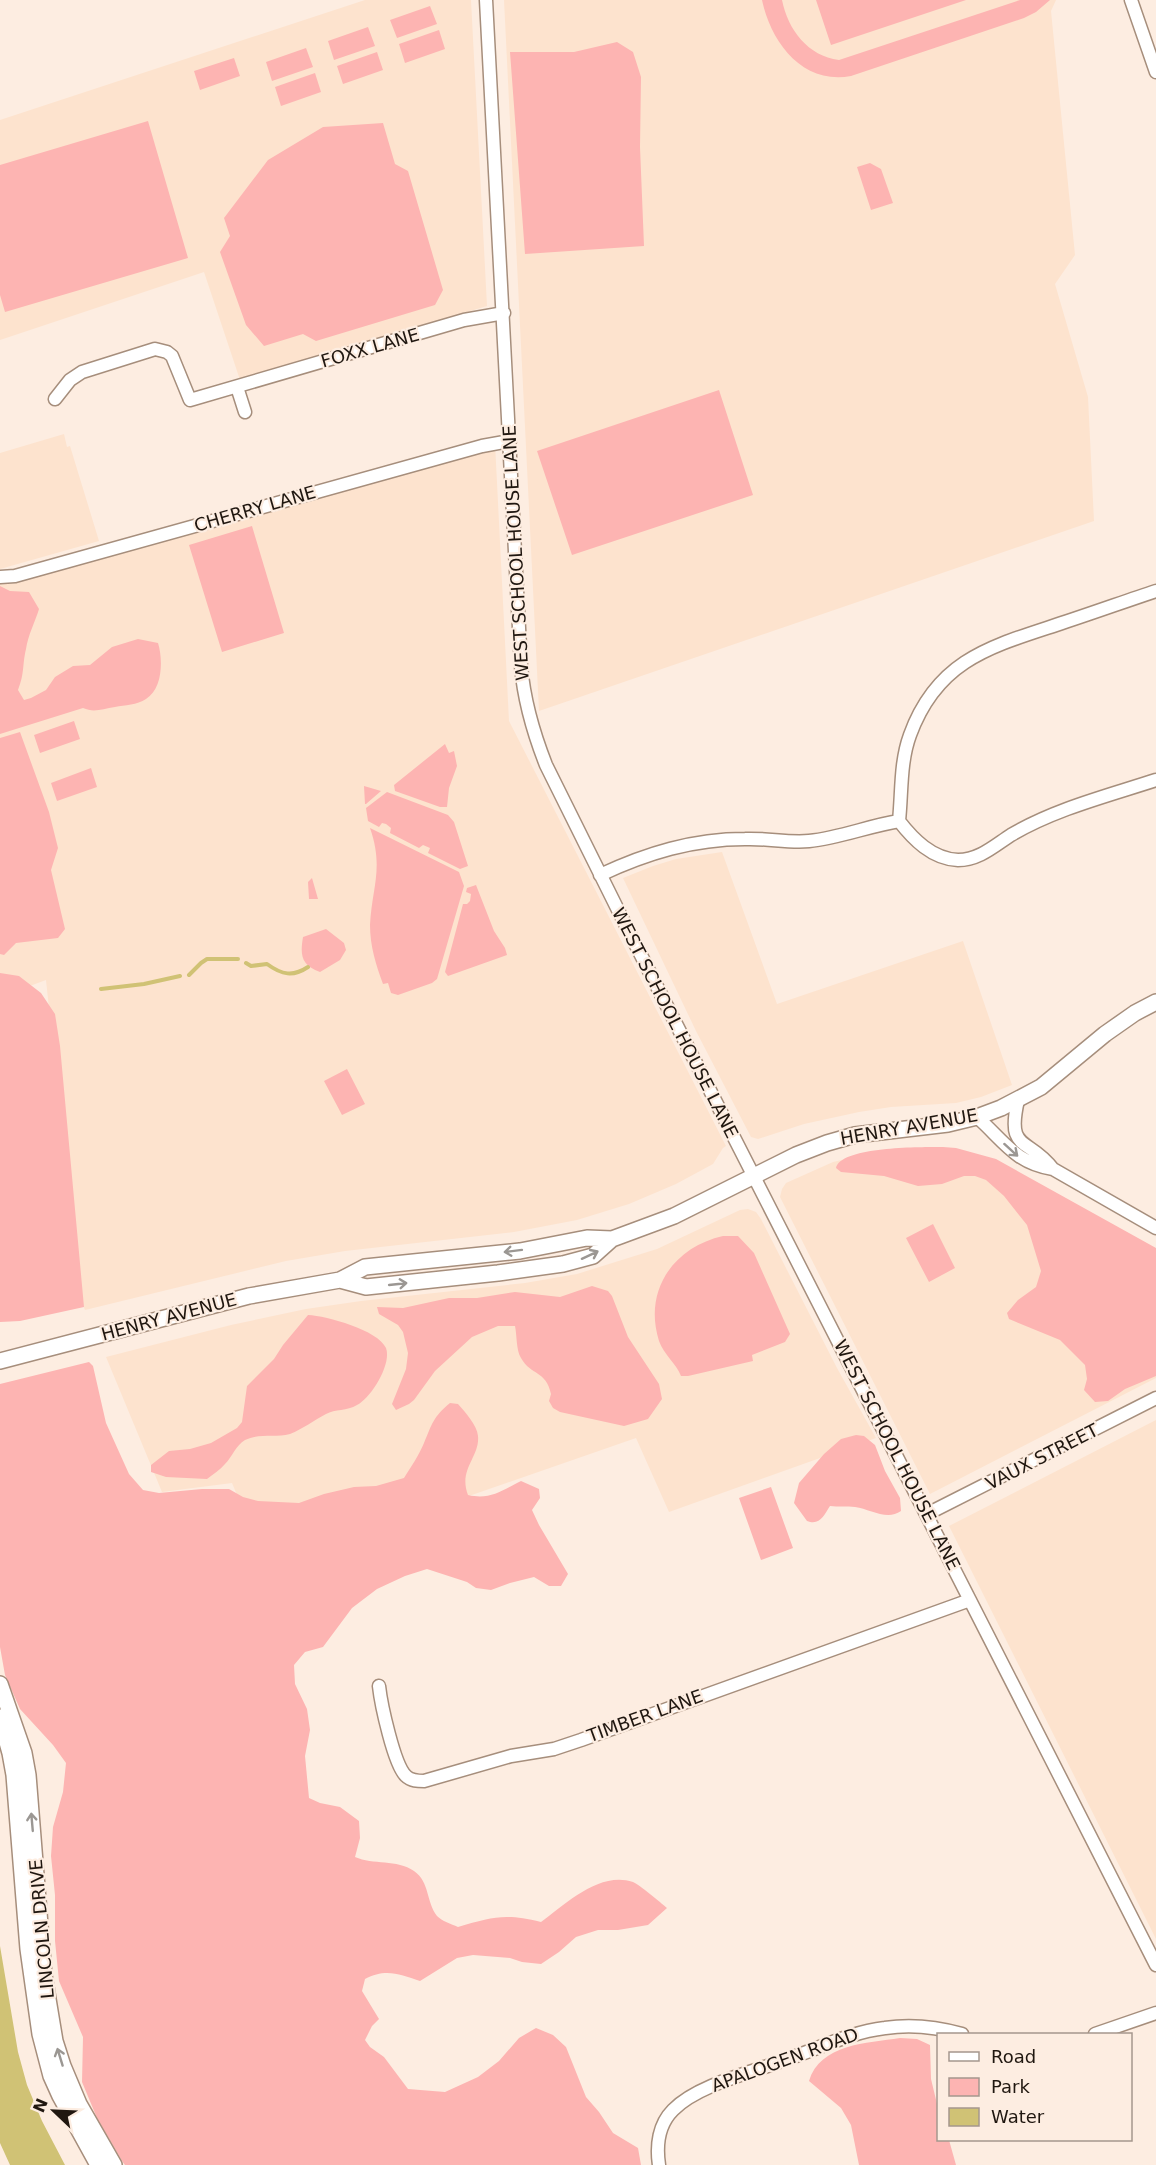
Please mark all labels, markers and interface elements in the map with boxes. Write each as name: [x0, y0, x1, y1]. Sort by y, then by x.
street label: FOXX LANE: [318, 323, 421, 372]
street label: WEST SCHOOL HOUSE LANE: [498, 425, 533, 681]
street label: CHERRY LANE: [192, 481, 318, 536]
street label: WEST SCHOOL HOUSE LANE: [608, 904, 743, 1142]
street label: HENRY AVENUE: [838, 1104, 979, 1149]
one-way arrow: [1004, 1143, 1019, 1157]
one-way arrow: [504, 1246, 524, 1257]
one-way arrow: [580, 1249, 598, 1261]
one-way arrow: [387, 1278, 407, 1289]
street label: HENRY AVENUE: [99, 1288, 239, 1345]
street label: WEST SCHOOL HOUSE LANE: [830, 1336, 965, 1574]
street label: VAUX STREET: [982, 1419, 1102, 1494]
street label: TIMBER LANE: [583, 1685, 705, 1746]
one-way arrow: [26, 1812, 37, 1832]
street label: LINCOLN DRIVE: [25, 1858, 58, 2000]
street label: APALOGEN ROAD: [708, 2023, 861, 2096]
legend: [937, 2033, 1132, 2141]
text: Road: [991, 2046, 1036, 2067]
one-way arrow: [54, 2048, 65, 2067]
text: Park: [991, 2076, 1030, 2097]
north arrow: [24, 2081, 84, 2141]
text: N: [29, 2095, 52, 2115]
text: Water: [991, 2106, 1045, 2127]

